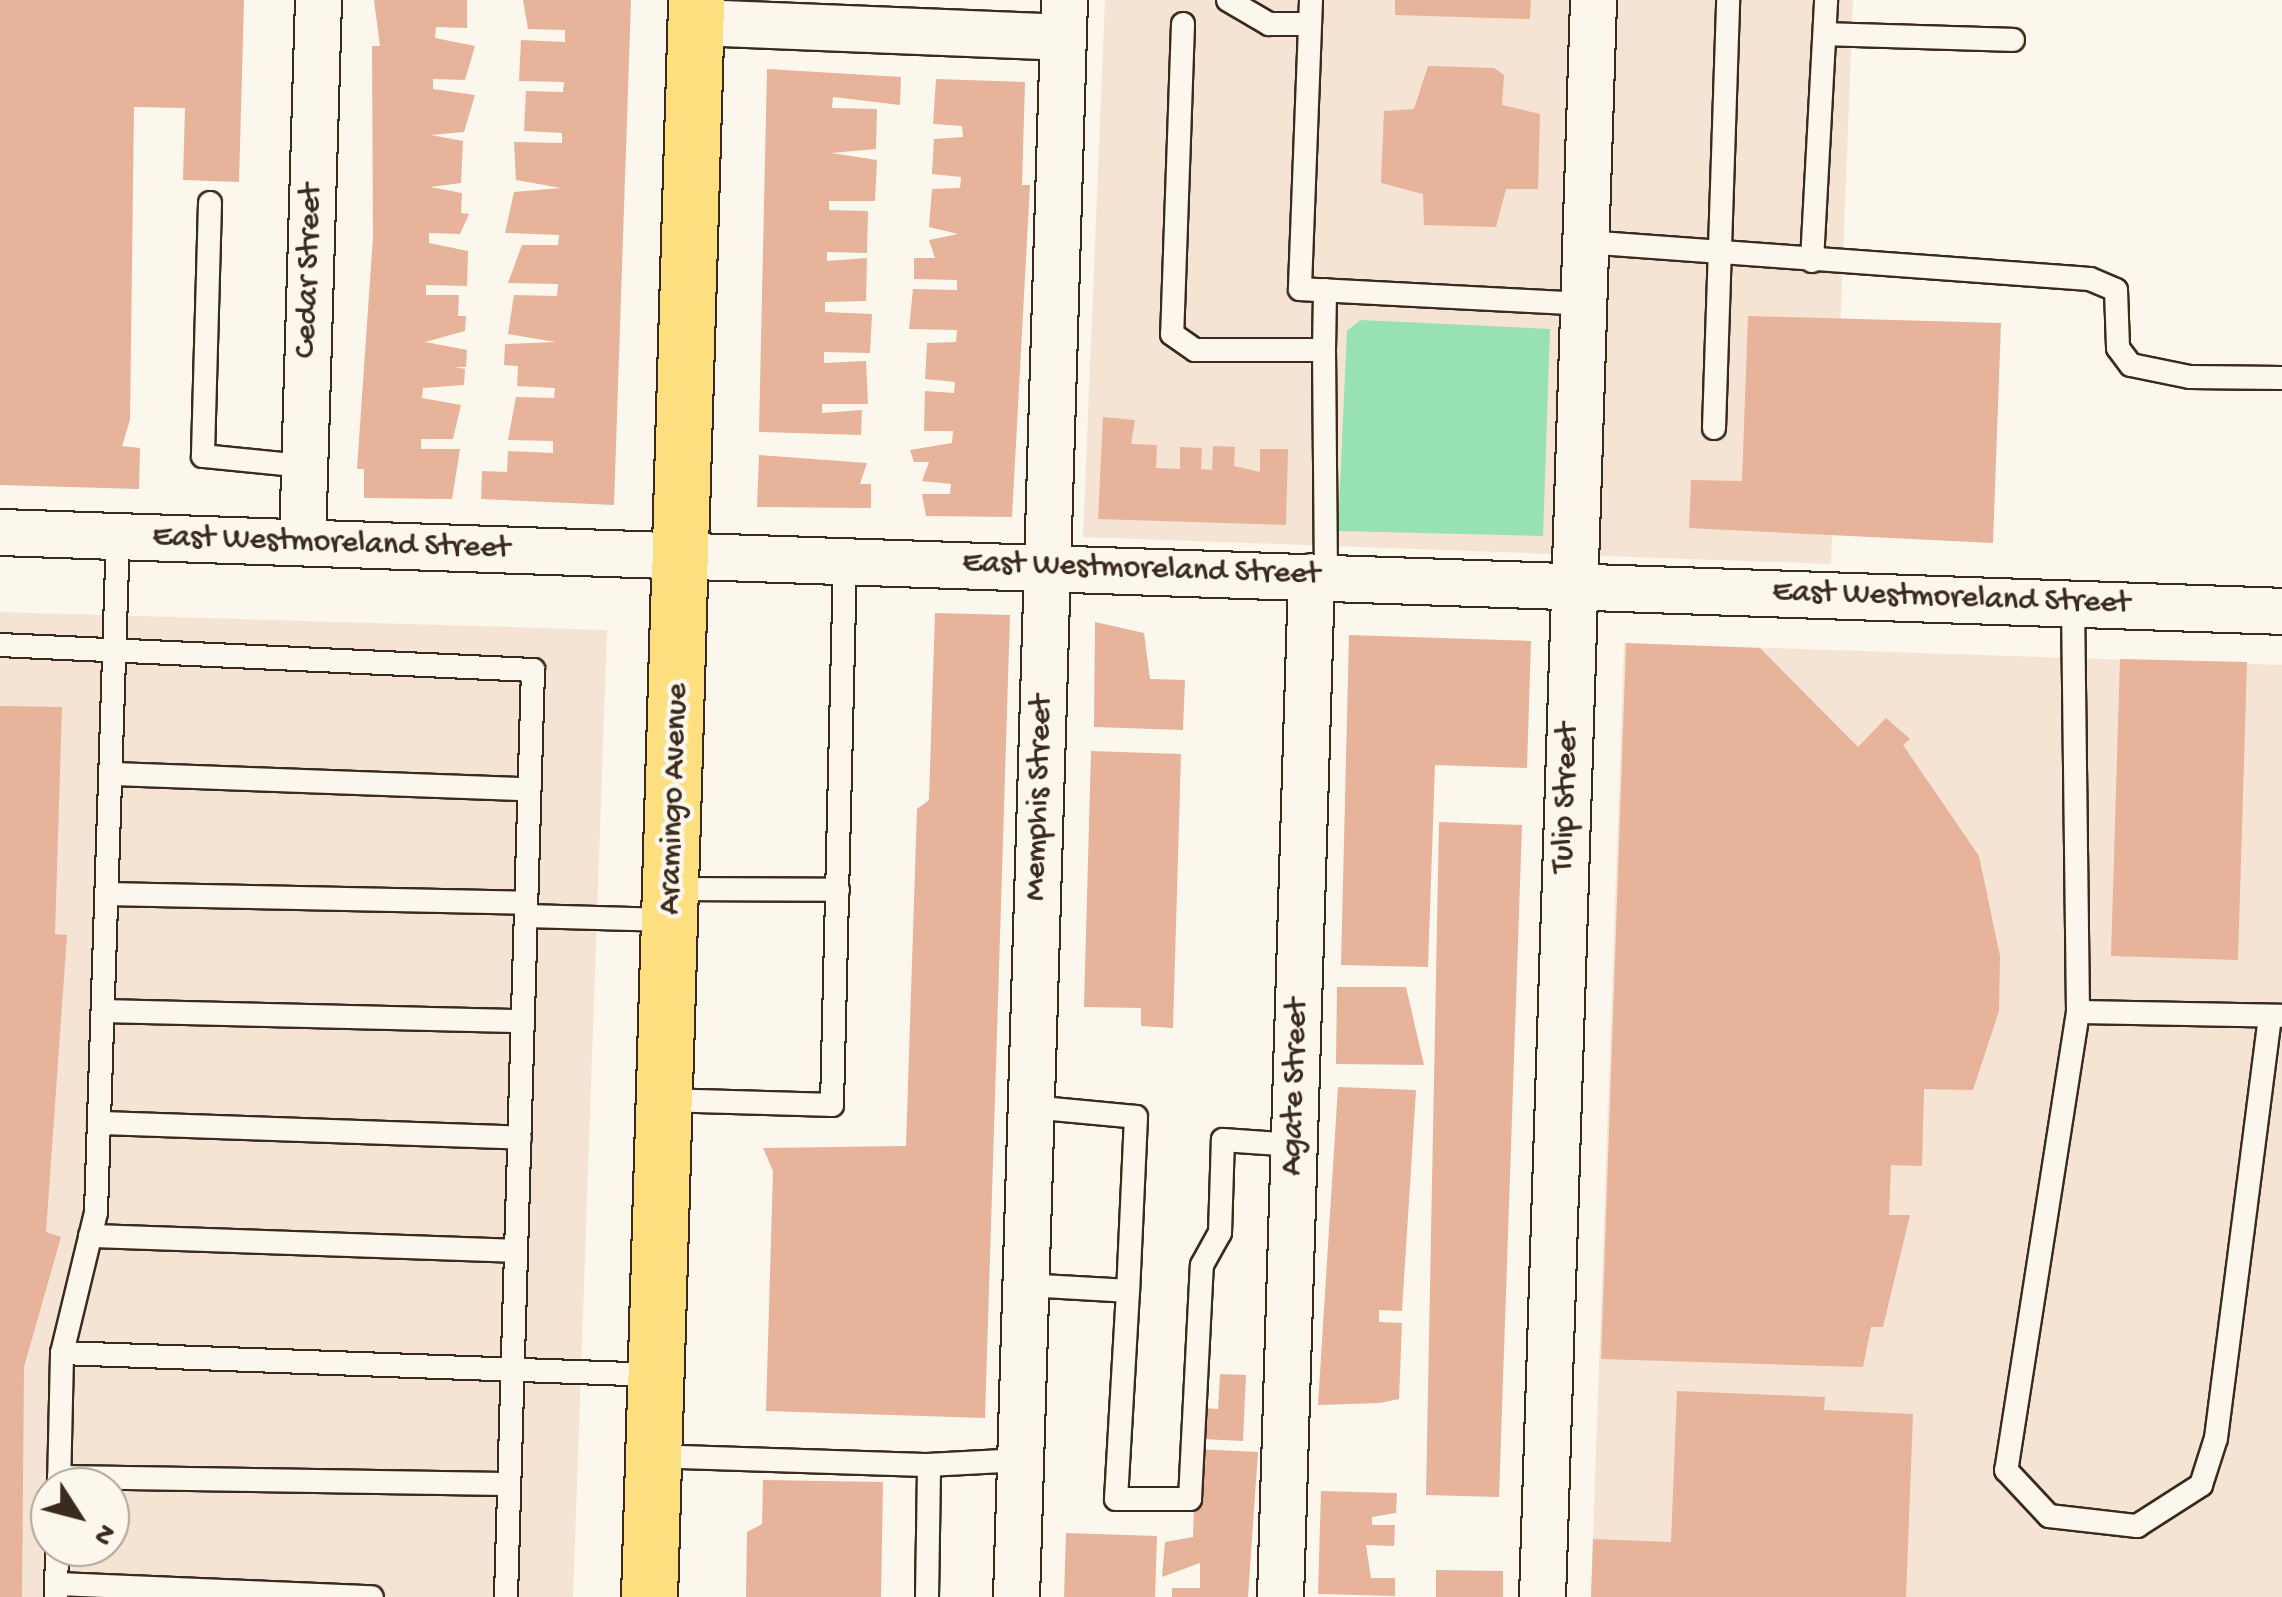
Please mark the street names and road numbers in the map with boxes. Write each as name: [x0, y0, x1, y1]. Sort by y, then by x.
street label: Cedar Street: [288, 183, 332, 359]
street label: East Westmoreland Street: [152, 519, 510, 569]
street label: East Westmoreland Street: [962, 545, 1320, 595]
street label: East Westmoreland Street: [1772, 574, 2130, 624]
street label: Aramingo Avenue: [652, 683, 698, 915]
street label: Memphis Street: [1017, 694, 1063, 902]
street label: Tulip Street: [1545, 722, 1589, 874]
street label: Agate Street: [1274, 998, 1318, 1176]

